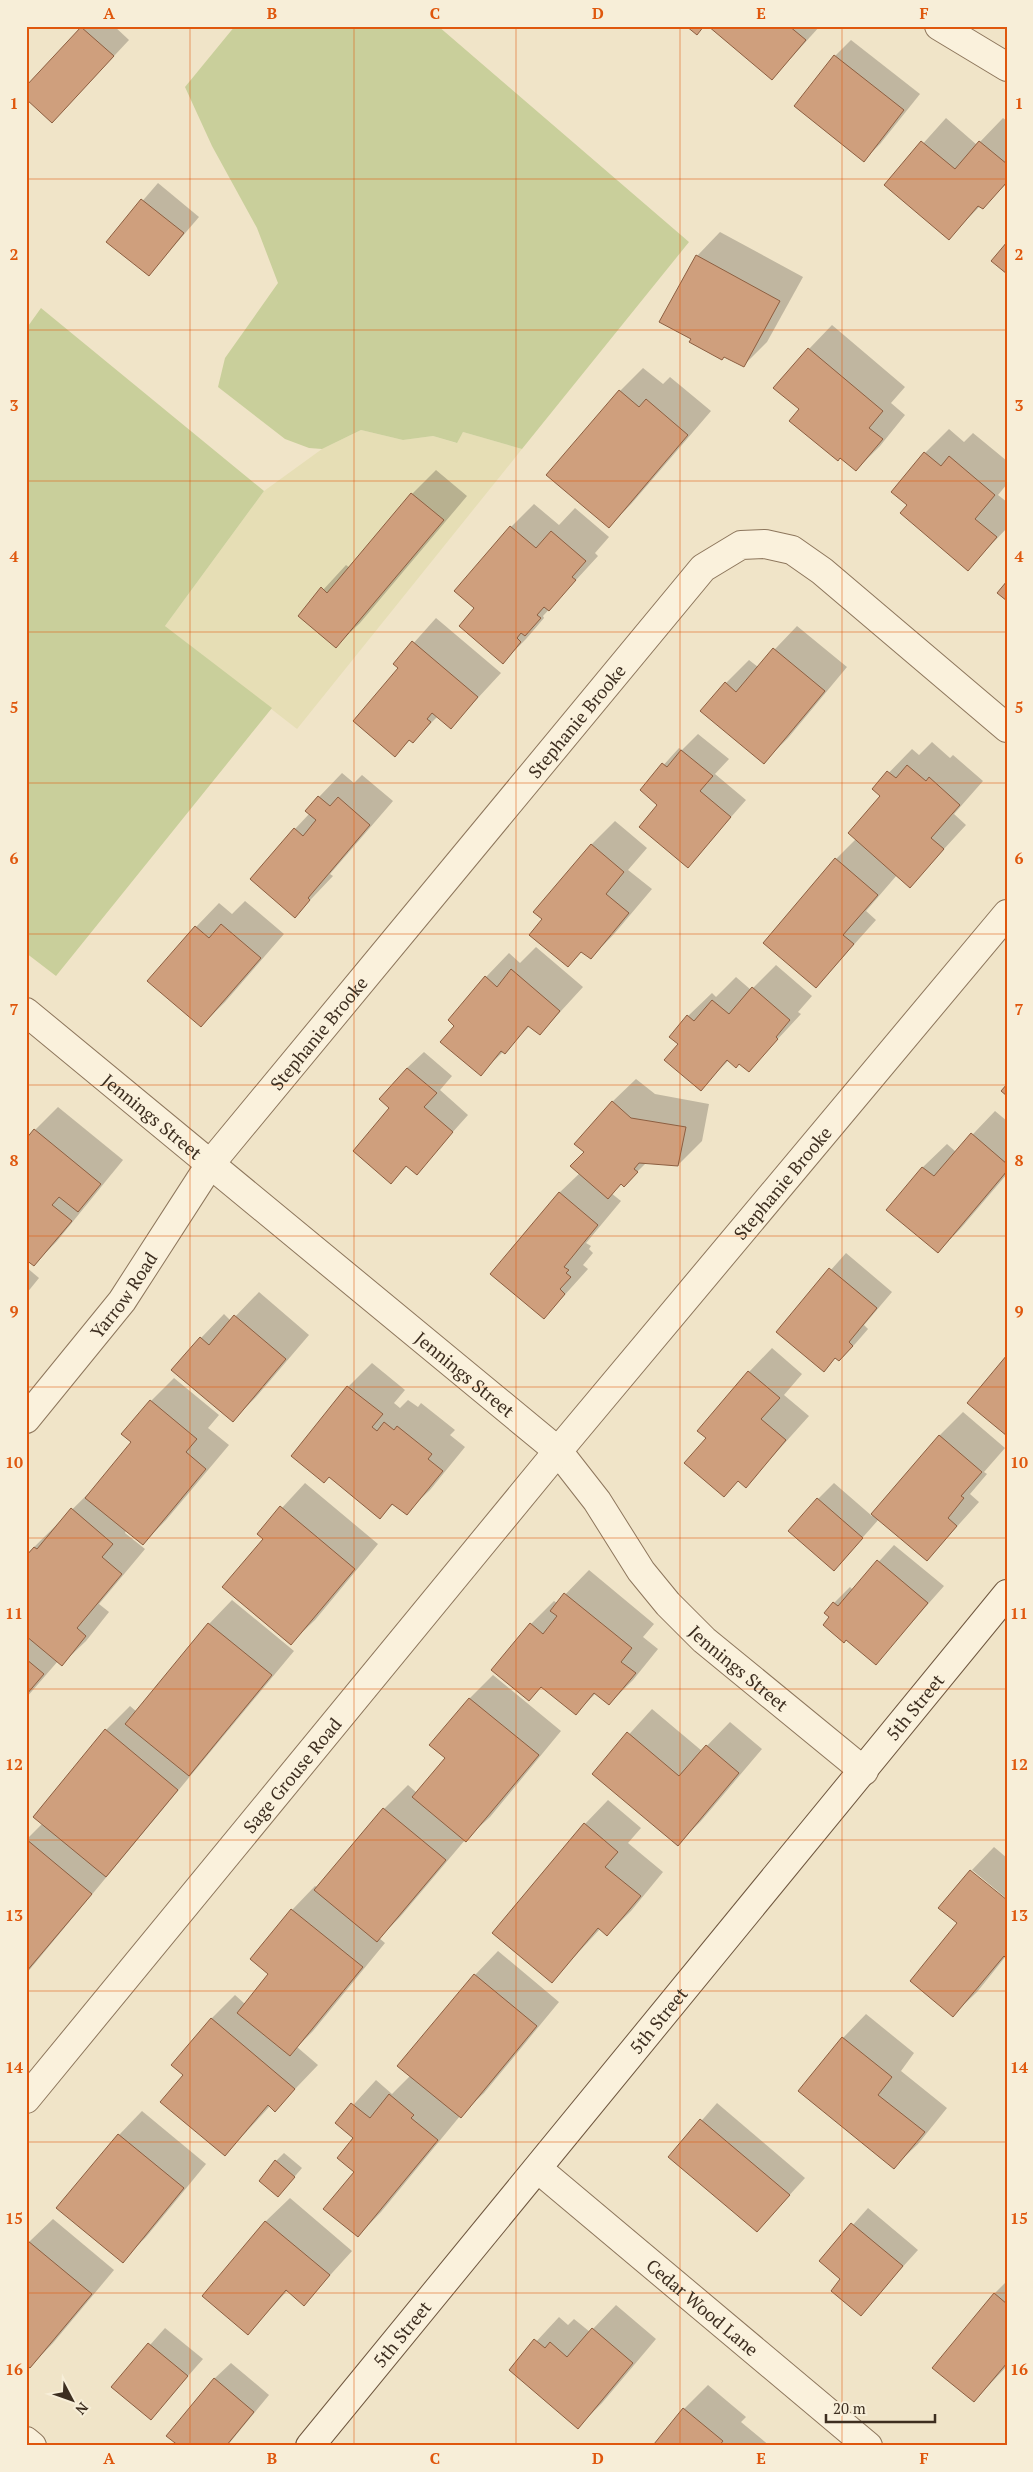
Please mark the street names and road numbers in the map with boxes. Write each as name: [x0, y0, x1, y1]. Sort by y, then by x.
street label: Stephanie Brooke: [522, 659, 631, 783]
street label: Stephanie Brooke: [264, 971, 373, 1095]
street label: Jennings Street: [98, 1068, 208, 1165]
street label: Stephanie Brooke: [728, 1121, 837, 1245]
street label: Yarrow Road: [85, 1247, 163, 1343]
street label: Jennings Street: [410, 1326, 520, 1423]
street label: Jennings Street: [684, 1620, 794, 1717]
street label: 5th Street: [880, 1668, 949, 1745]
street label: Sage Grouse Road: [237, 1712, 346, 1838]
street label: 5th Street: [624, 1982, 693, 2059]
street label: Cedar Wood Lane: [642, 2253, 764, 2361]
street label: 5th Street: [367, 2295, 436, 2372]

